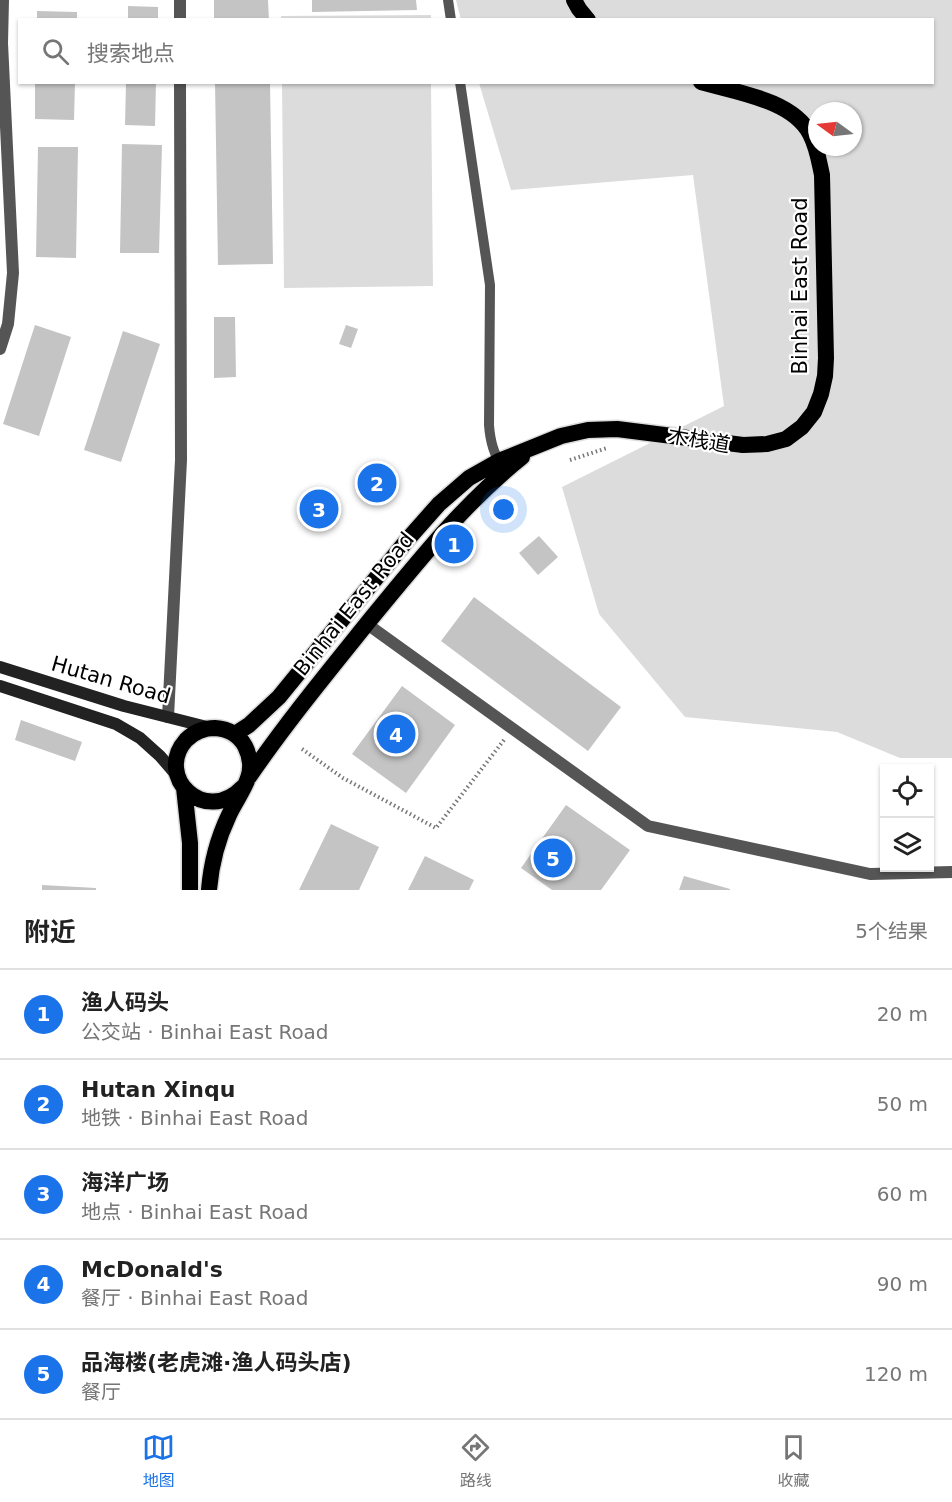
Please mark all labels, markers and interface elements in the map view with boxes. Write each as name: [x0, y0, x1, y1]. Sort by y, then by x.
search box: [18, 18, 934, 84]
icon: search: [39, 35, 72, 68]
text: 搜索地点: [87, 41, 175, 66]
north arrow: [808, 102, 862, 156]
street label: Binhai East Road: [788, 198, 812, 374]
street label: 木栈道: [666, 423, 732, 457]
pin: 2: [358, 460, 397, 506]
pin: 3: [300, 486, 338, 532]
your location: [489, 495, 518, 524]
pin: 1: [434, 522, 474, 566]
street label: Binhai East Road: [289, 528, 419, 680]
street label: Hutan Road: [49, 652, 173, 708]
pin: 4: [376, 712, 416, 756]
map controls: [880, 764, 934, 872]
button: locate: [880, 764, 934, 818]
button: layers: [880, 818, 934, 872]
pin: 5: [534, 836, 572, 880]
text: 附近: [24, 917, 76, 947]
text: 5个结果: [855, 919, 928, 943]
text: 渔人码头: [81, 990, 169, 1015]
text: 1: [37, 1002, 50, 1026]
text: 20 m: [877, 1002, 928, 1026]
text: 公交站 · Binhai East Road: [81, 1020, 329, 1044]
text: Hutan Xinqu: [81, 1077, 235, 1102]
text: 2: [37, 1092, 50, 1116]
text: 50 m: [877, 1092, 928, 1116]
text: 地铁 · Binhai East Road: [81, 1106, 309, 1130]
text: 海洋广场: [81, 1170, 169, 1195]
text: 3: [37, 1182, 50, 1206]
text: 60 m: [877, 1182, 928, 1206]
text: 地点 · Binhai East Road: [81, 1200, 309, 1224]
text: McDonald's: [81, 1257, 223, 1282]
text: 4: [37, 1272, 50, 1296]
text: 90 m: [877, 1272, 928, 1296]
text: 餐厅 · Binhai East Road: [81, 1286, 309, 1310]
text: 品海楼(老虎滩·渔人码头店): [81, 1350, 351, 1375]
text: 5: [37, 1362, 50, 1386]
text: 120 m: [864, 1362, 928, 1386]
text: 餐厅: [81, 1380, 121, 1404]
tab: 地图: [142, 1431, 175, 1491]
tab: 路线: [459, 1431, 492, 1491]
tab: 收藏: [777, 1431, 810, 1491]

